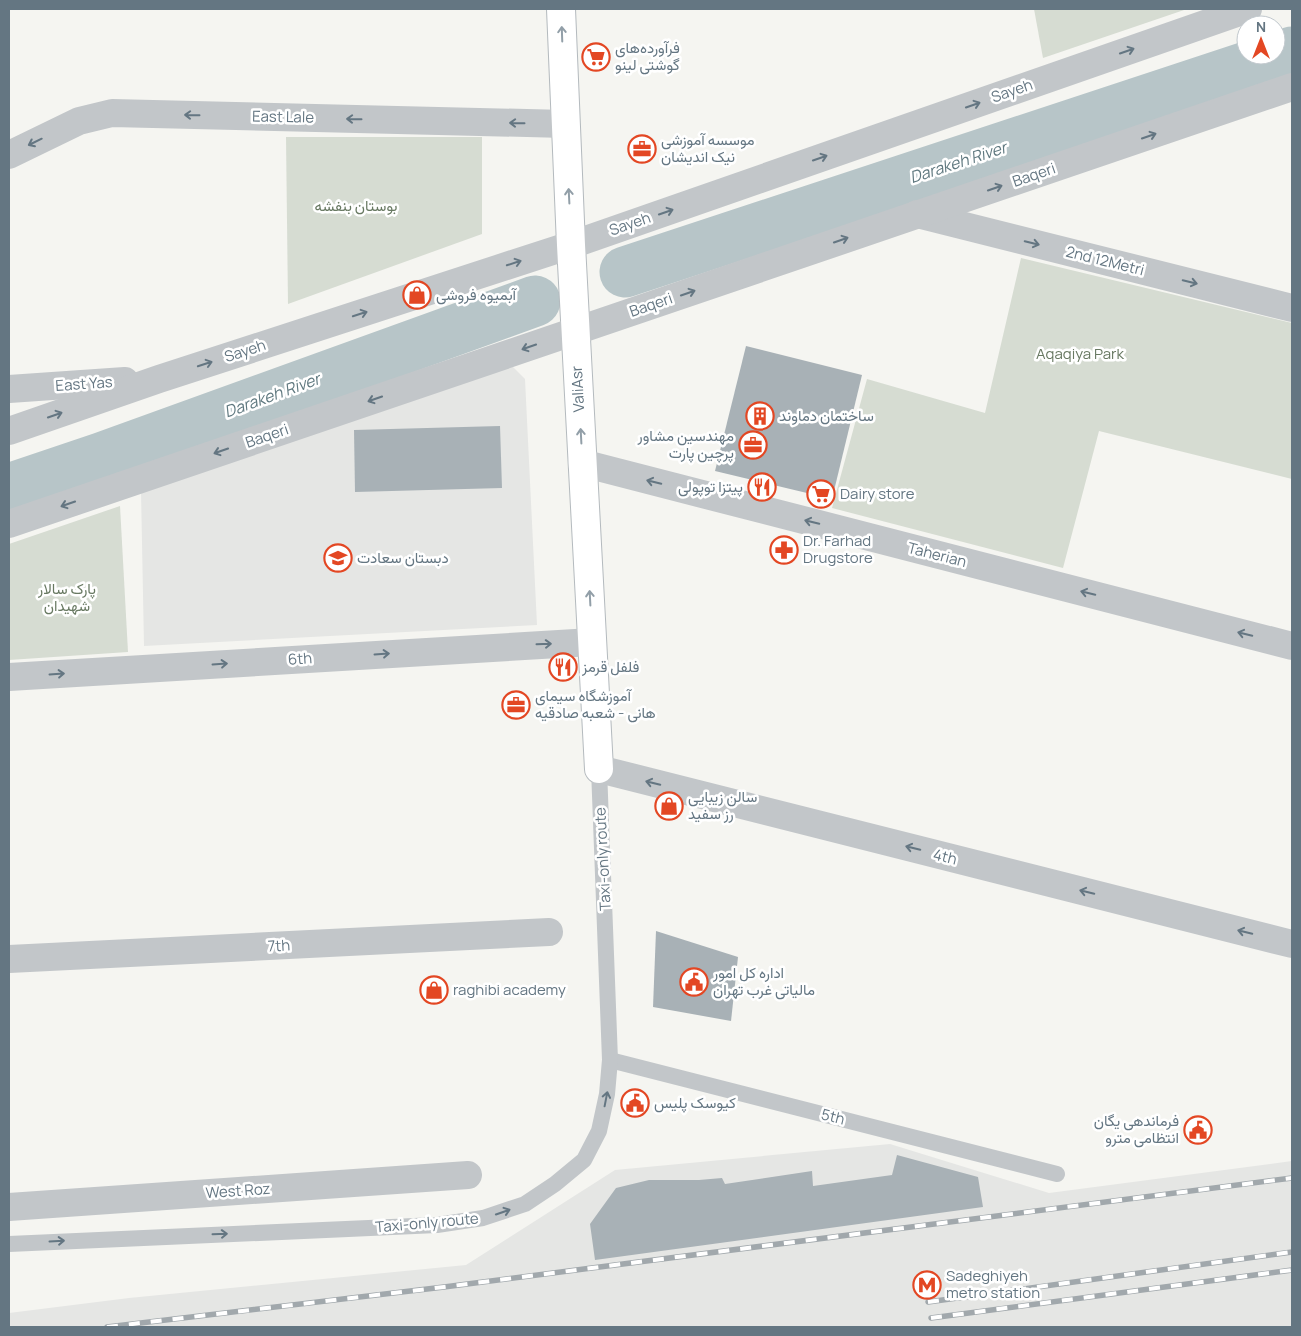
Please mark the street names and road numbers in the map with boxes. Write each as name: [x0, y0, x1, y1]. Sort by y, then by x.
street label: Sayeh: [988, 74, 1035, 107]
street label: East Lale: [252, 105, 314, 128]
street label: Baqeri: [1010, 157, 1058, 192]
street label: Sayeh: [606, 207, 653, 240]
street label: 2nd 12Metri: [1064, 241, 1146, 280]
street label: Baqeri: [627, 287, 675, 322]
street label: Sayeh: [221, 334, 268, 367]
street label: ValiAsr: [566, 365, 589, 413]
street label: East Yas: [55, 371, 113, 396]
street label: Baqeri: [243, 418, 291, 453]
street label: Taherian: [905, 537, 969, 572]
street label: 6th: [287, 647, 313, 670]
street label: Taxi-only route: [589, 806, 616, 911]
street label: 4th: [931, 843, 959, 870]
street label: 7th: [267, 934, 291, 957]
street label: 5th: [819, 1103, 847, 1130]
street label: West Roz: [205, 1178, 271, 1203]
street label: Taxi-only route: [374, 1208, 480, 1237]

